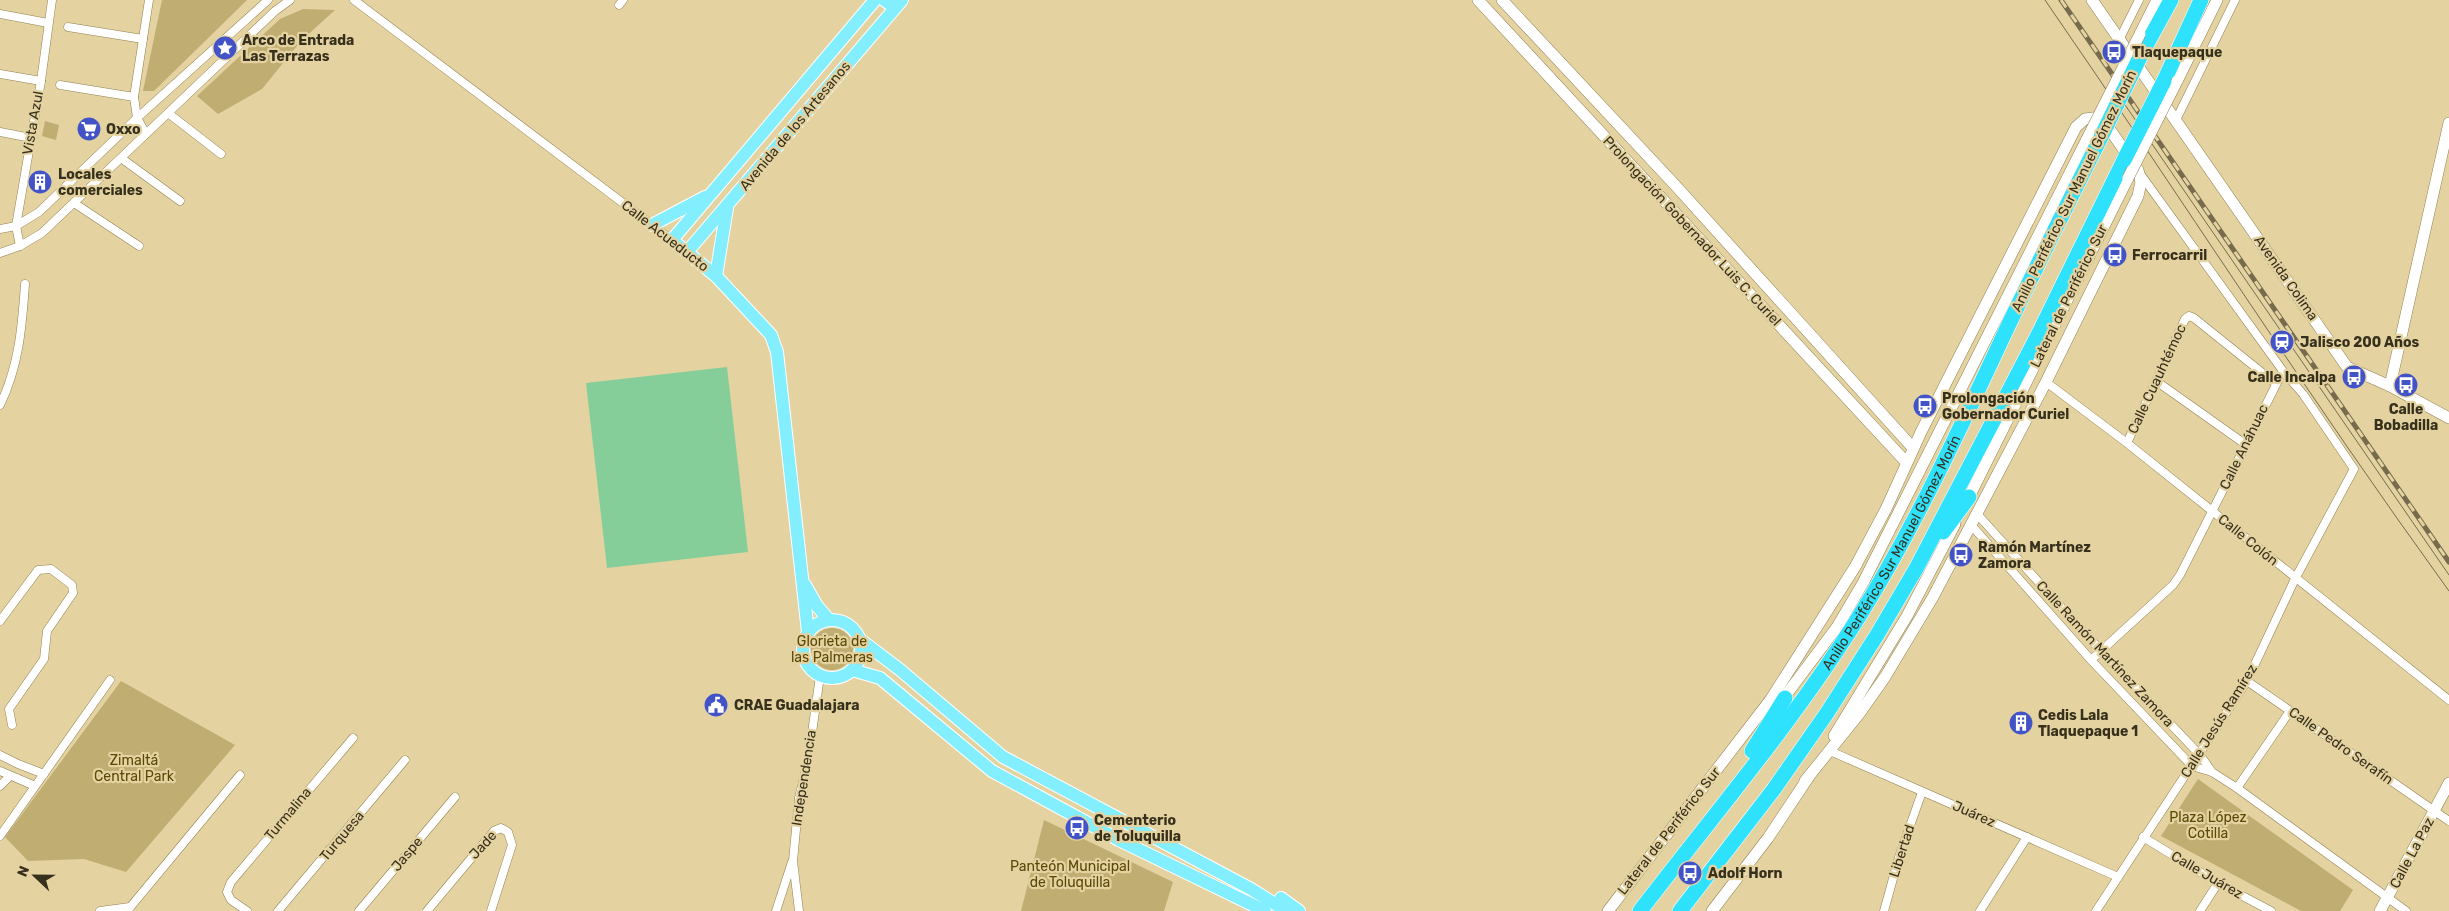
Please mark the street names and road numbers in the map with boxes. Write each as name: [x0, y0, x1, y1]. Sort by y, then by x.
street label: Avenida de los Artesanos: [736, 58, 854, 194]
street label: Anillo Periférico Sur Manuel Gómez Morín: [2008, 67, 2140, 315]
street label: Vista Azul: [19, 90, 47, 156]
street label: Prolongación Gobernador Luis C. Curiel: [1599, 133, 1785, 329]
street label: Calle Acueducto: [618, 197, 712, 275]
street label: Lateral de Periférico Sur: [2027, 221, 2111, 370]
street label: Avenida Colima: [2250, 232, 2322, 324]
street label: Calle Cuauhtémoc: [2124, 321, 2190, 437]
street label: Calle Anáhuac: [2216, 401, 2272, 492]
street label: Anillo Periférico Sur Manuel Gómez Morín: [1818, 432, 1964, 673]
street label: Calle Colón: [2215, 511, 2281, 569]
street label: Calle Ramón Martínez Zamora: [2033, 577, 2177, 731]
street label: Calle Jesús Ramírez: [2177, 661, 2261, 781]
street label: Calle Pedro Serafín: [2286, 704, 2396, 788]
street label: Independencia: [788, 729, 820, 827]
street label: Lateral de Periférico Sur: [1614, 763, 1724, 898]
street label: Turmalina: [261, 784, 315, 844]
street label: Juárez: [1950, 797, 1998, 831]
street label: Turquesa: [316, 808, 368, 864]
street label: Calle La Paz: [2386, 815, 2438, 891]
street label: Libertad: [1886, 823, 1918, 879]
street label: Jade: [466, 827, 500, 863]
street label: Jaspe: [388, 833, 426, 875]
street label: Calle Juárez: [2168, 848, 2246, 902]

